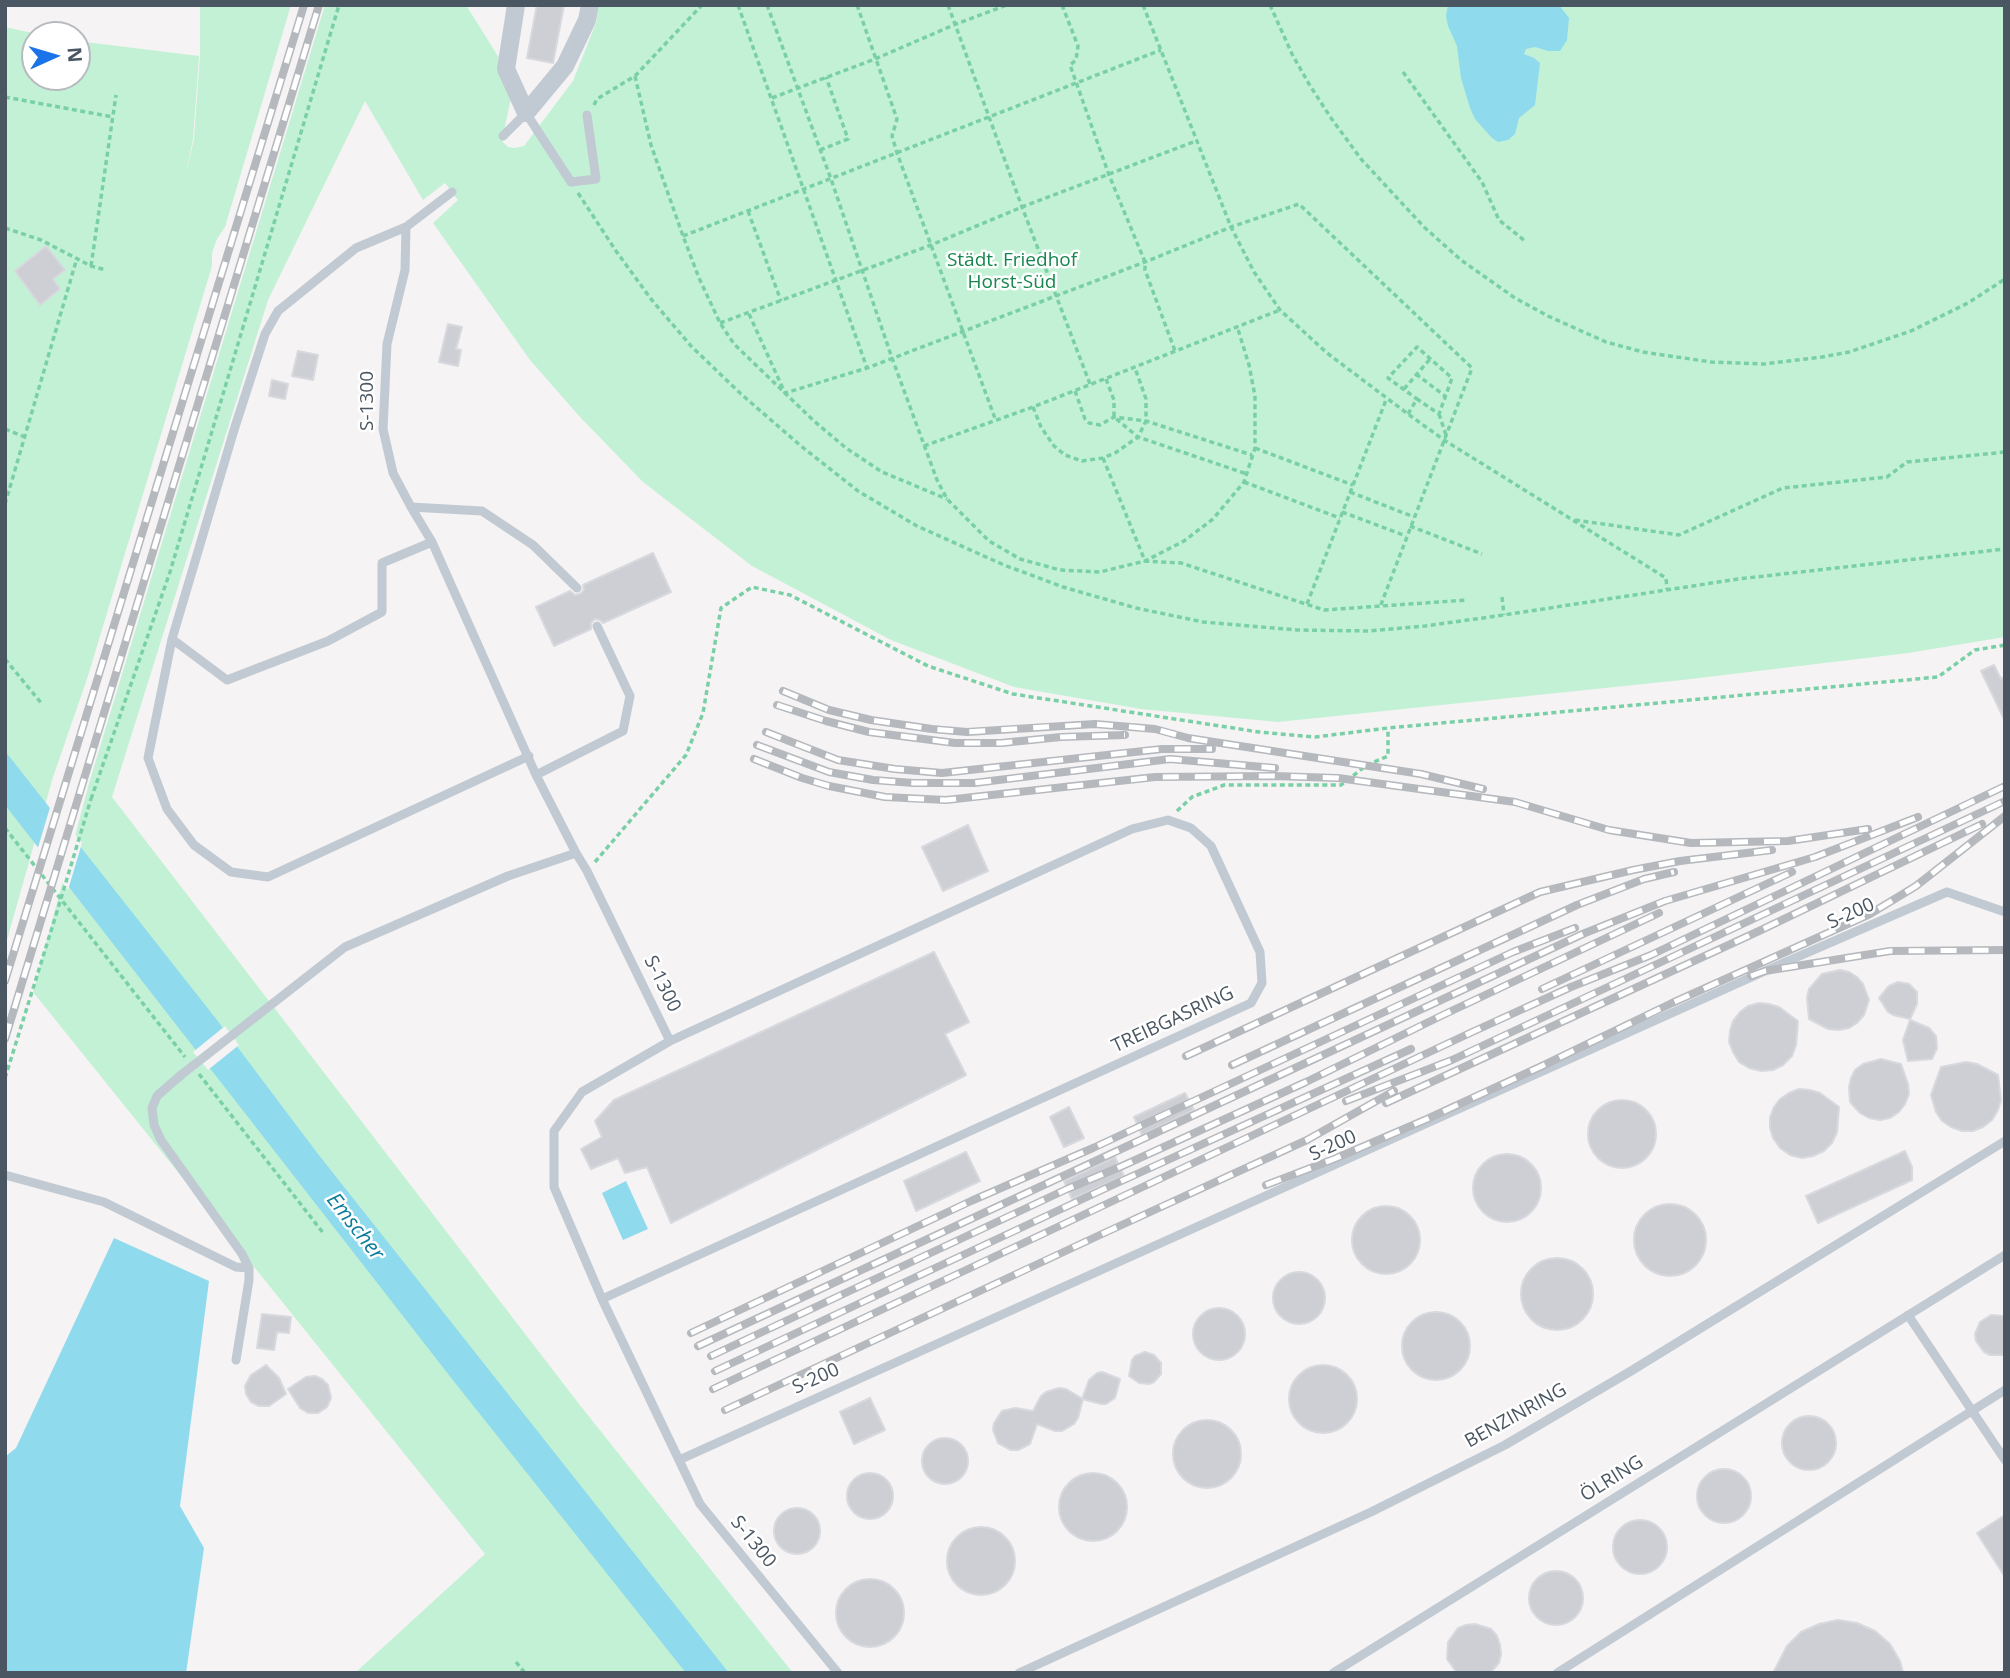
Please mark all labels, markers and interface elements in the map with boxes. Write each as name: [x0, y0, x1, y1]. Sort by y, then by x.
north arrow: [21, 21, 91, 91]
text: N: [61, 46, 88, 63]
park label: Städt. Friedhof Horst-Süd: [947, 250, 1077, 294]
street label: S-1300: [357, 371, 379, 431]
street label: S-200: [1824, 894, 1878, 934]
street label: S-1300: [639, 952, 685, 1016]
street label: TREIBGASRING: [1108, 982, 1238, 1058]
street label: S-200: [1306, 1126, 1360, 1166]
water label: Emscher: [321, 1188, 389, 1266]
street label: S-200: [789, 1359, 843, 1399]
street label: BENZINRING: [1461, 1379, 1571, 1453]
street label: ÖLRING: [1576, 1451, 1648, 1507]
street label: S-1300: [725, 1512, 781, 1572]

